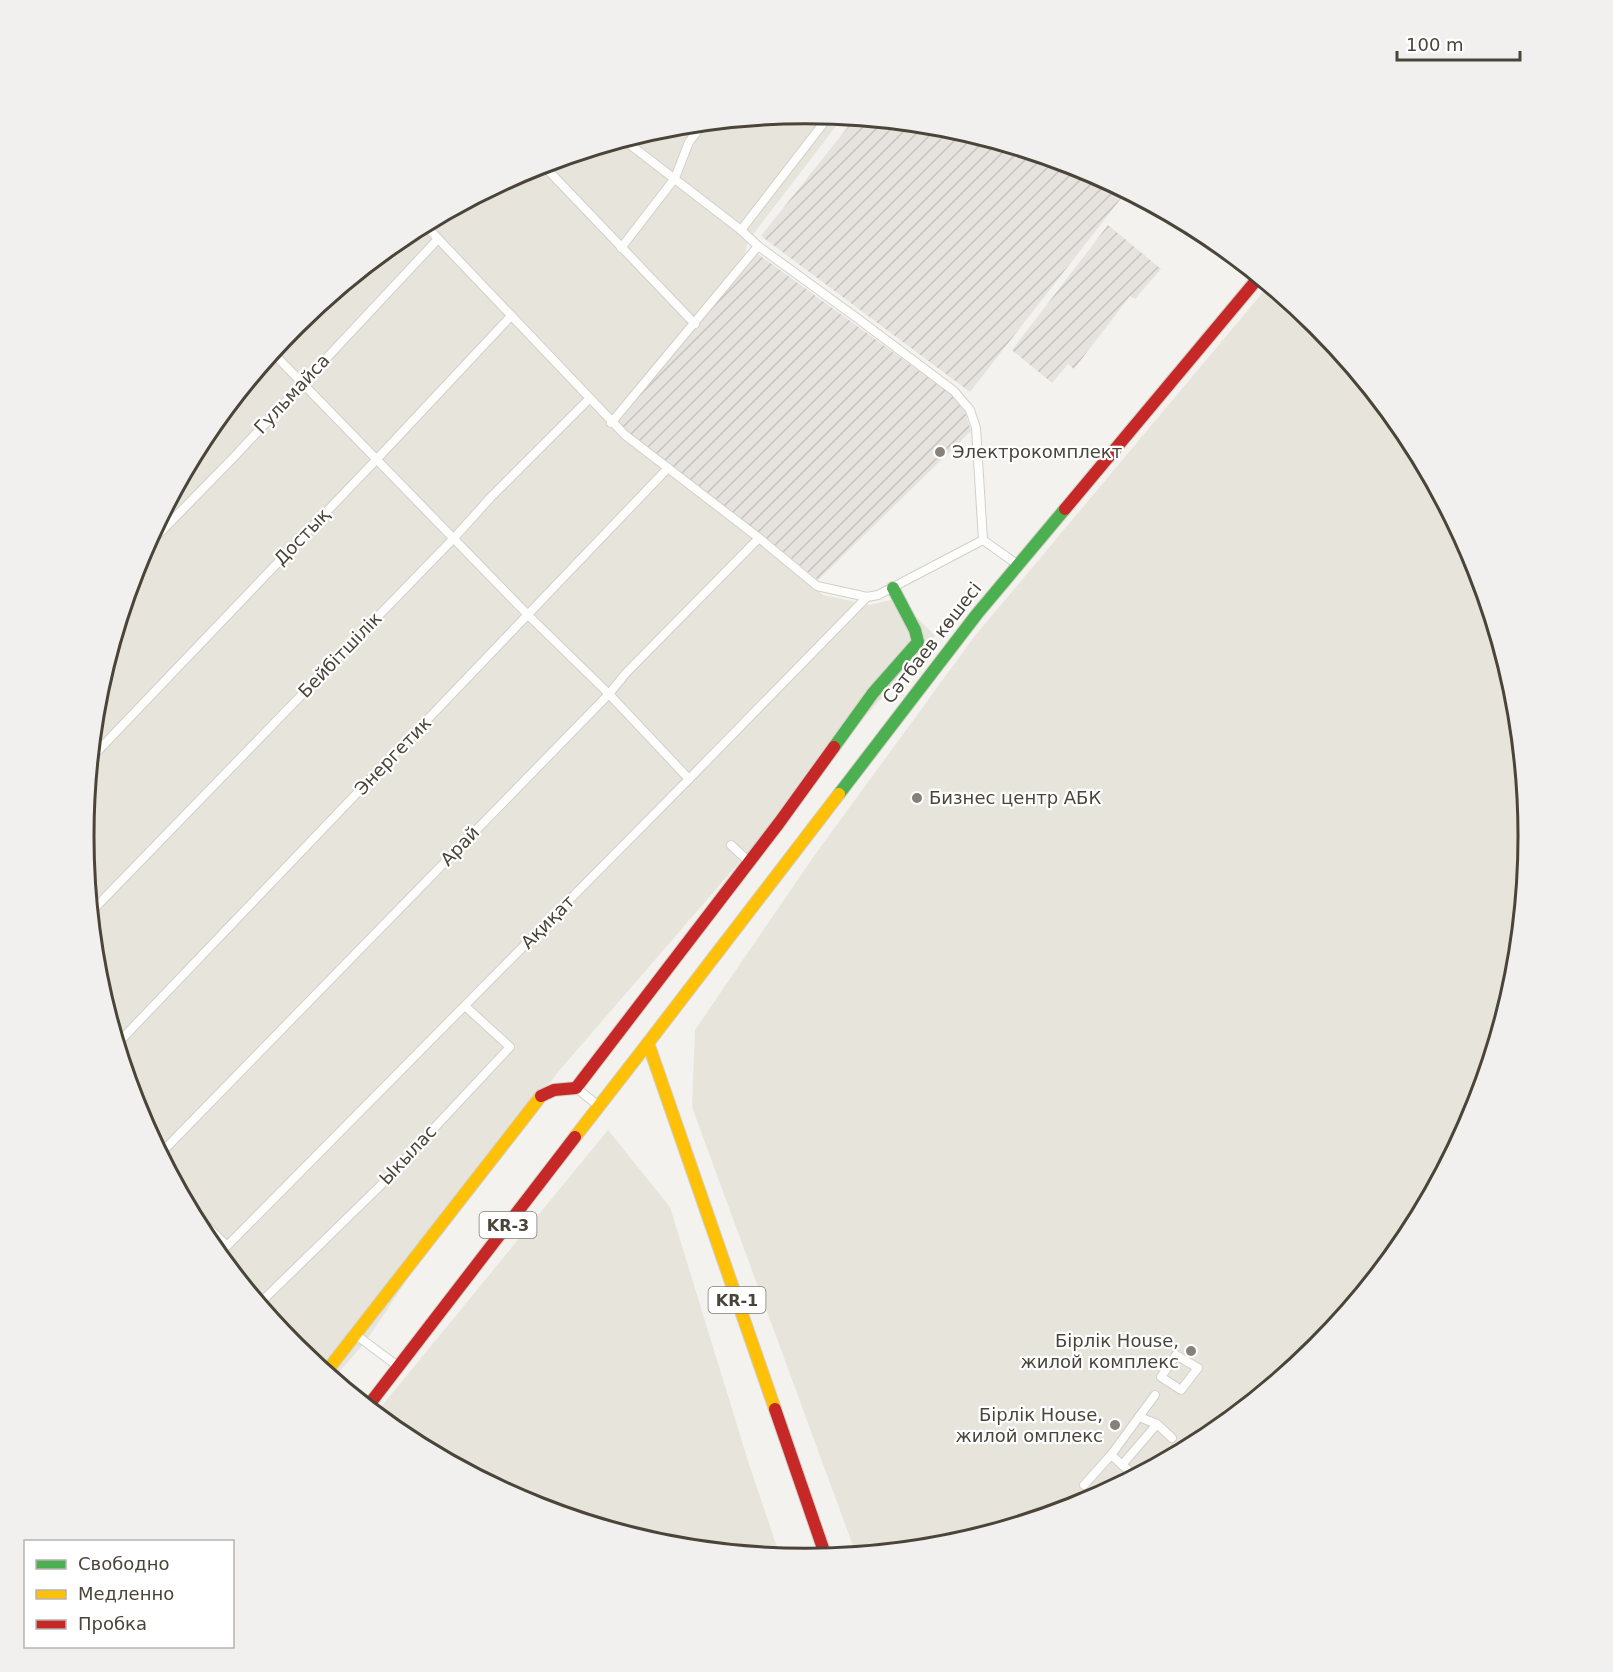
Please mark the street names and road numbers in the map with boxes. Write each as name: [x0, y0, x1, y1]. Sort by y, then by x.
street label: Гульмайса: [250, 350, 334, 438]
street label: Достық: [270, 504, 334, 569]
street label: Сәтбаев көшесі: [878, 578, 985, 707]
street label: Бейбітшілік: [294, 608, 386, 702]
street label: Энергетик: [350, 712, 435, 799]
street label: Арай: [436, 822, 483, 870]
street label: Ақиқат: [516, 890, 579, 953]
street label: Ыкылас: [375, 1121, 440, 1189]
road number: KR-3: [480, 1212, 536, 1238]
road number: KR-1: [708, 1287, 766, 1313]

